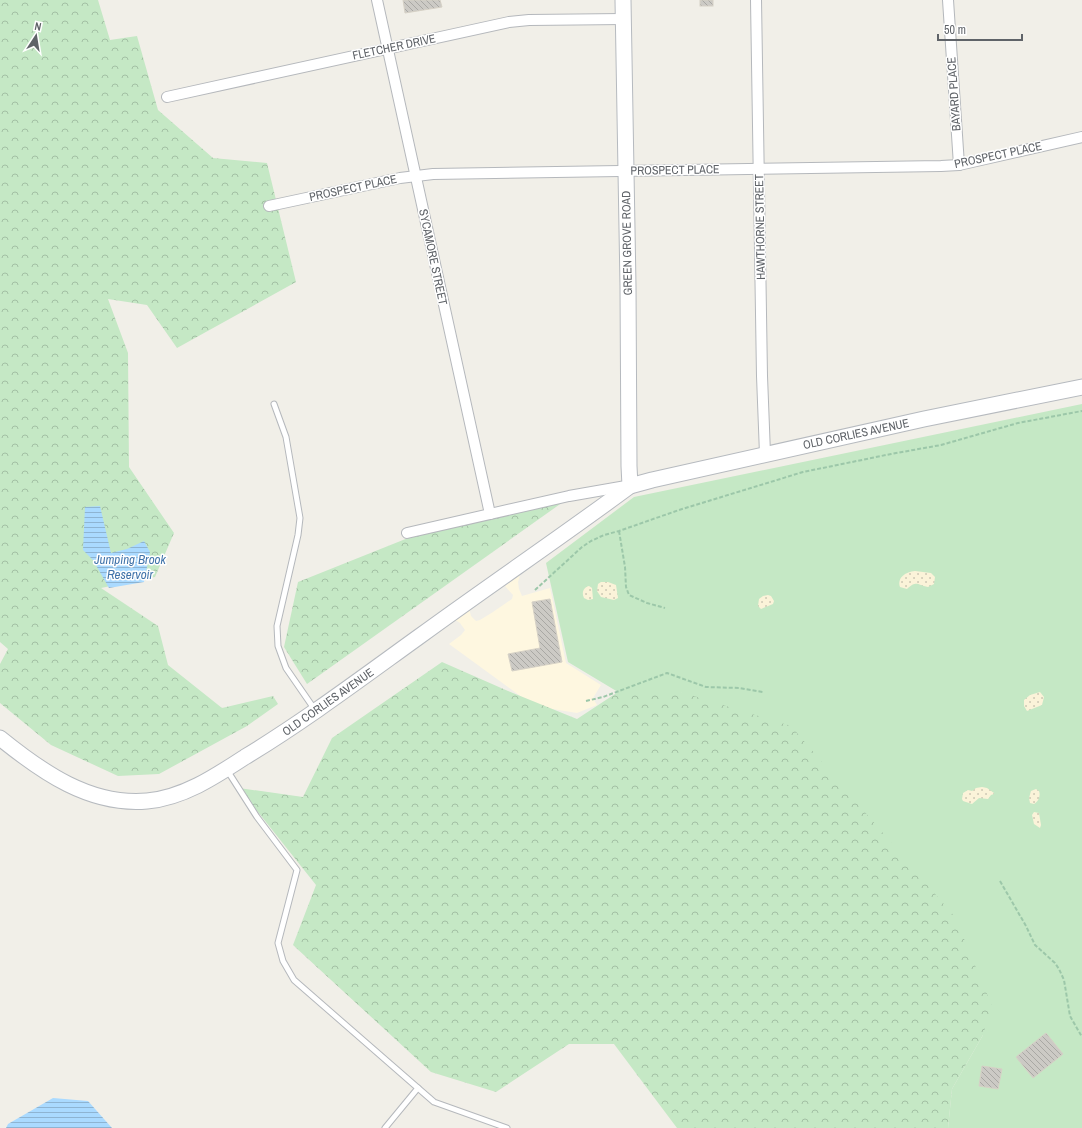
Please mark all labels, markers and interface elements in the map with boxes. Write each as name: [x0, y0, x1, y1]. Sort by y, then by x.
north arrow: [16, 16, 56, 56]
scale bar: [938, 16, 1022, 42]
text: N: [33, 19, 43, 34]
text: 50 m: [944, 22, 966, 38]
street label: FLETCHER DRIVE: [351, 30, 437, 64]
street label: BAYARD PLACE: [943, 57, 965, 131]
street label: PROSPECT PLACE: [953, 138, 1043, 172]
street label: PROSPECT PLACE: [630, 161, 720, 179]
street label: PROSPECT PLACE: [308, 171, 398, 205]
street label: HAWTHORNE STREET: [751, 174, 769, 280]
street label: GREEN GROVE ROAD: [618, 191, 636, 295]
street label: SYCAMORE STREET: [415, 207, 451, 307]
street label: OLD CORLIES AVENUE: [801, 415, 911, 453]
water label: Jumping Brook Reservoir: [93, 551, 167, 583]
street label: OLD CORLIES AVENUE: [279, 664, 377, 740]

